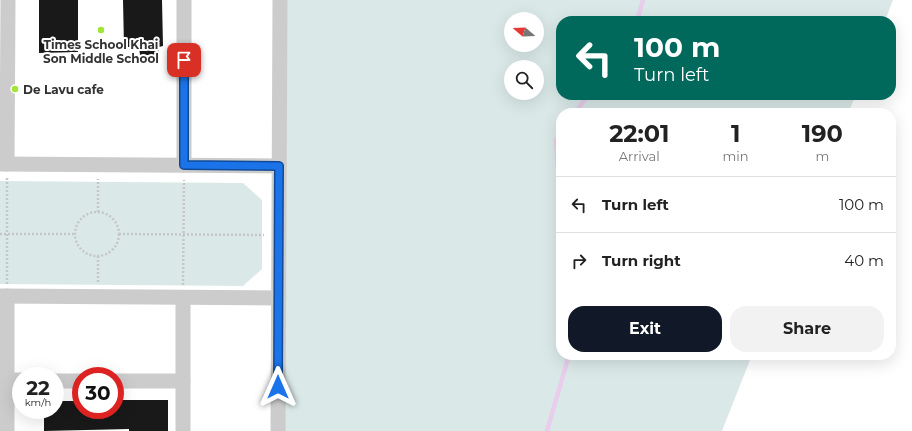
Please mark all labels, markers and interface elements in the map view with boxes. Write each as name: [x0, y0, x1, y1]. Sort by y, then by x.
north arrow: [504, 12, 544, 52]
map controls: [504, 12, 544, 100]
marker: Times School Khai Son Middle School: [96, 25, 106, 35]
text: 100 m: [634, 30, 720, 64]
icon: left: [568, 32, 620, 84]
place label: Times School Khai Son Middle School: [43, 37, 159, 66]
pin: [167, 43, 201, 77]
icon: arrive: [173, 49, 195, 71]
button: search: [504, 60, 544, 100]
text: Turn left: [634, 64, 709, 86]
place label: De Lavu cafe: [23, 82, 104, 97]
marker: De Lavu cafe: [10, 84, 20, 94]
text: 22:01: [609, 119, 669, 148]
text: 1: [731, 119, 740, 148]
text: 190: [802, 119, 843, 148]
text: Arrival: [619, 148, 660, 164]
text: min: [723, 148, 749, 164]
text: m: [815, 148, 829, 164]
icon: left: [568, 194, 590, 216]
text: Turn left: [602, 195, 669, 214]
text: 100 m: [839, 195, 884, 214]
icon: right: [568, 250, 590, 272]
text: Turn right: [602, 251, 681, 270]
text: 40 m: [844, 251, 884, 270]
button: Exit: [568, 306, 722, 352]
button: Share: [730, 306, 884, 352]
position arrow: [257, 366, 299, 408]
speed limit sign: 30: [72, 367, 124, 419]
text: 22: [26, 376, 50, 400]
text: km/h: [25, 396, 51, 409]

